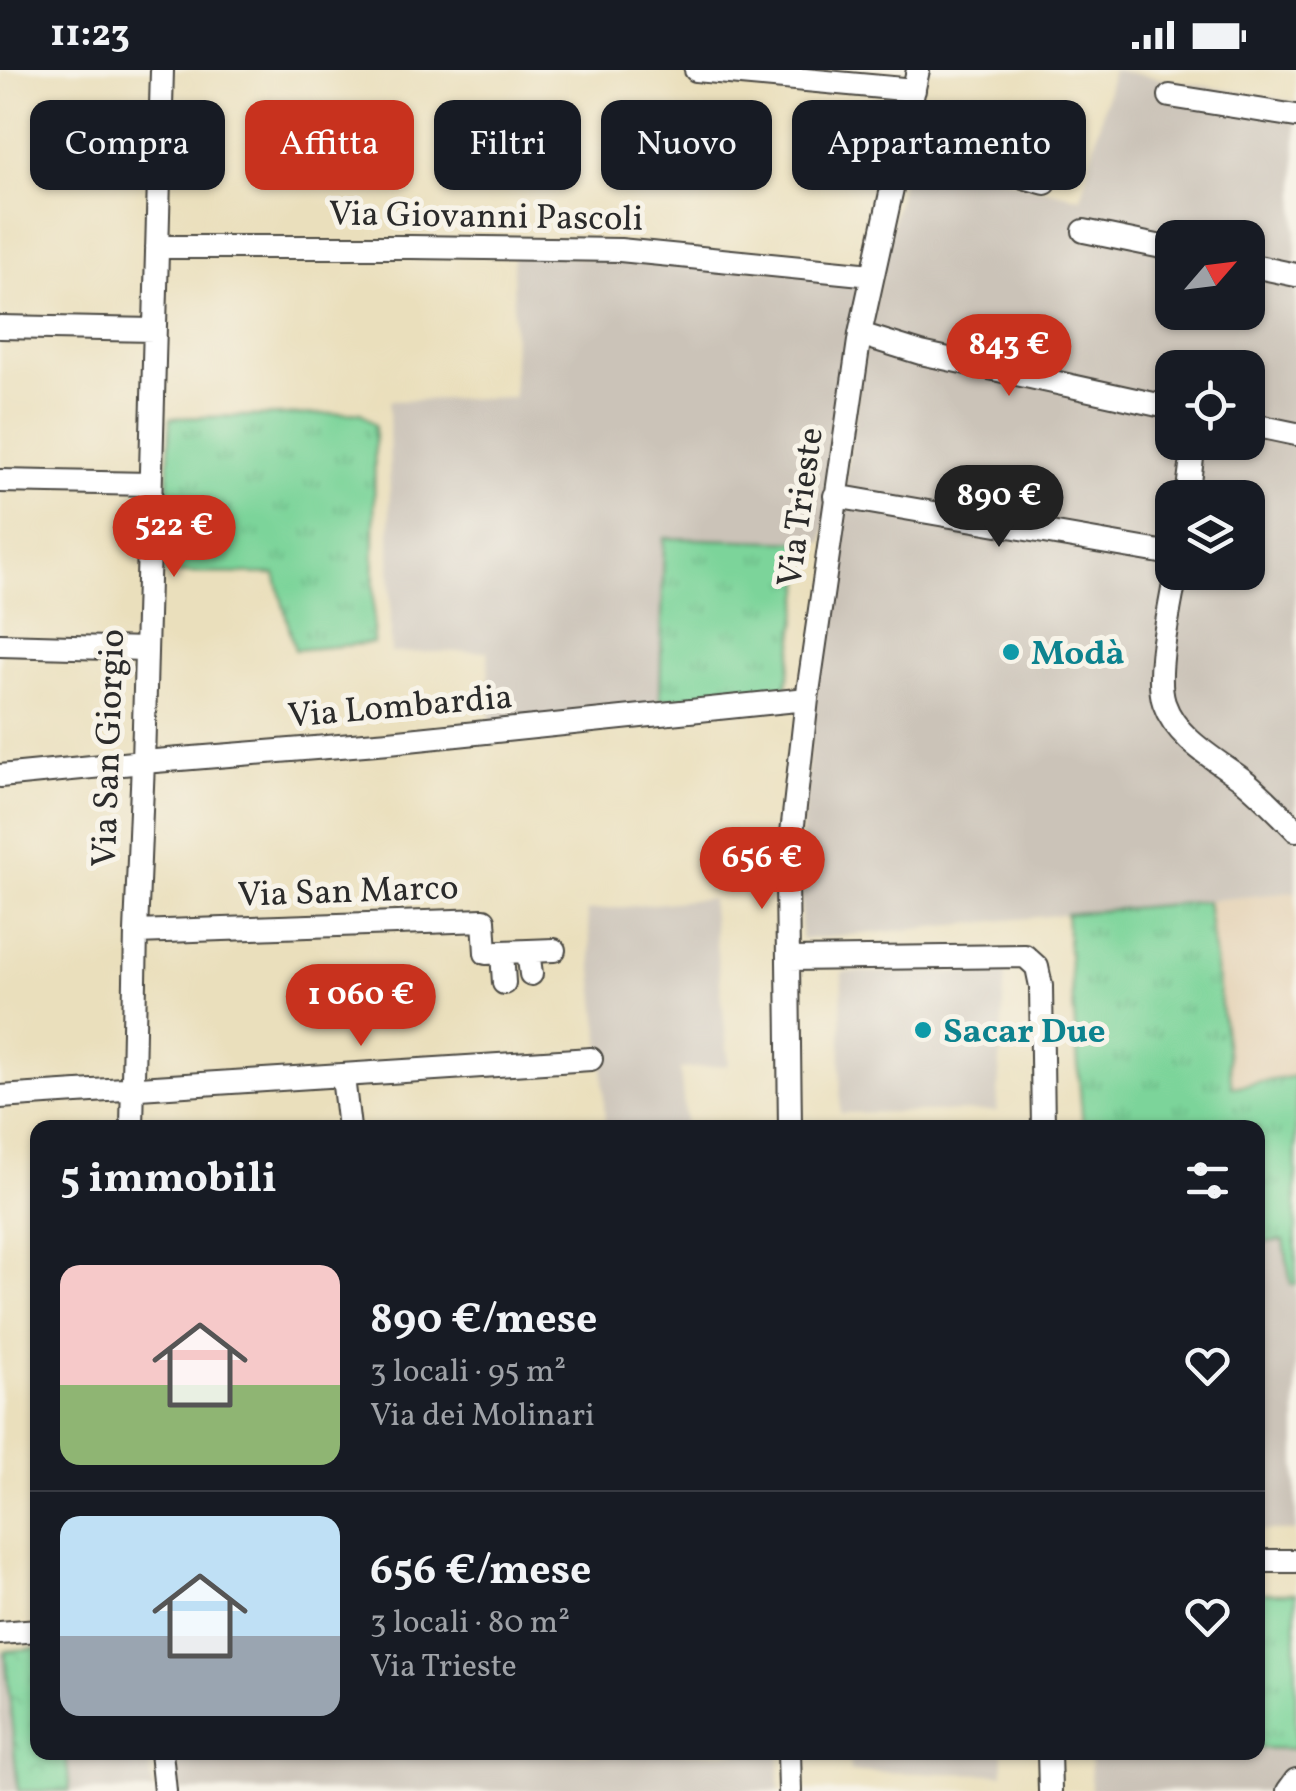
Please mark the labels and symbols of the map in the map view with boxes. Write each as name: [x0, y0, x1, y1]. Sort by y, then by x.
street label: Via Giovanni Pascoli: [328, 191, 644, 245]
north arrow: [1155, 220, 1265, 330]
pin: 843 €: [939, 314, 1079, 399]
street label: Via Trieste: [767, 425, 837, 590]
pin: 890 €: [929, 465, 1069, 550]
pin: 522 €: [104, 495, 244, 580]
street label: Via San Giorgio: [82, 628, 138, 868]
place label: Modà: [1031, 631, 1125, 679]
marker: Modà: [1000, 641, 1022, 663]
street label: Via Lombardia: [286, 674, 515, 742]
pin: 656 €: [692, 827, 832, 912]
street label: Via San Marco: [237, 865, 459, 921]
pin: 1 060 €: [269, 964, 453, 1049]
place label: Sacar Due: [943, 1009, 1106, 1057]
marker: Sacar Due: [912, 1019, 934, 1041]

